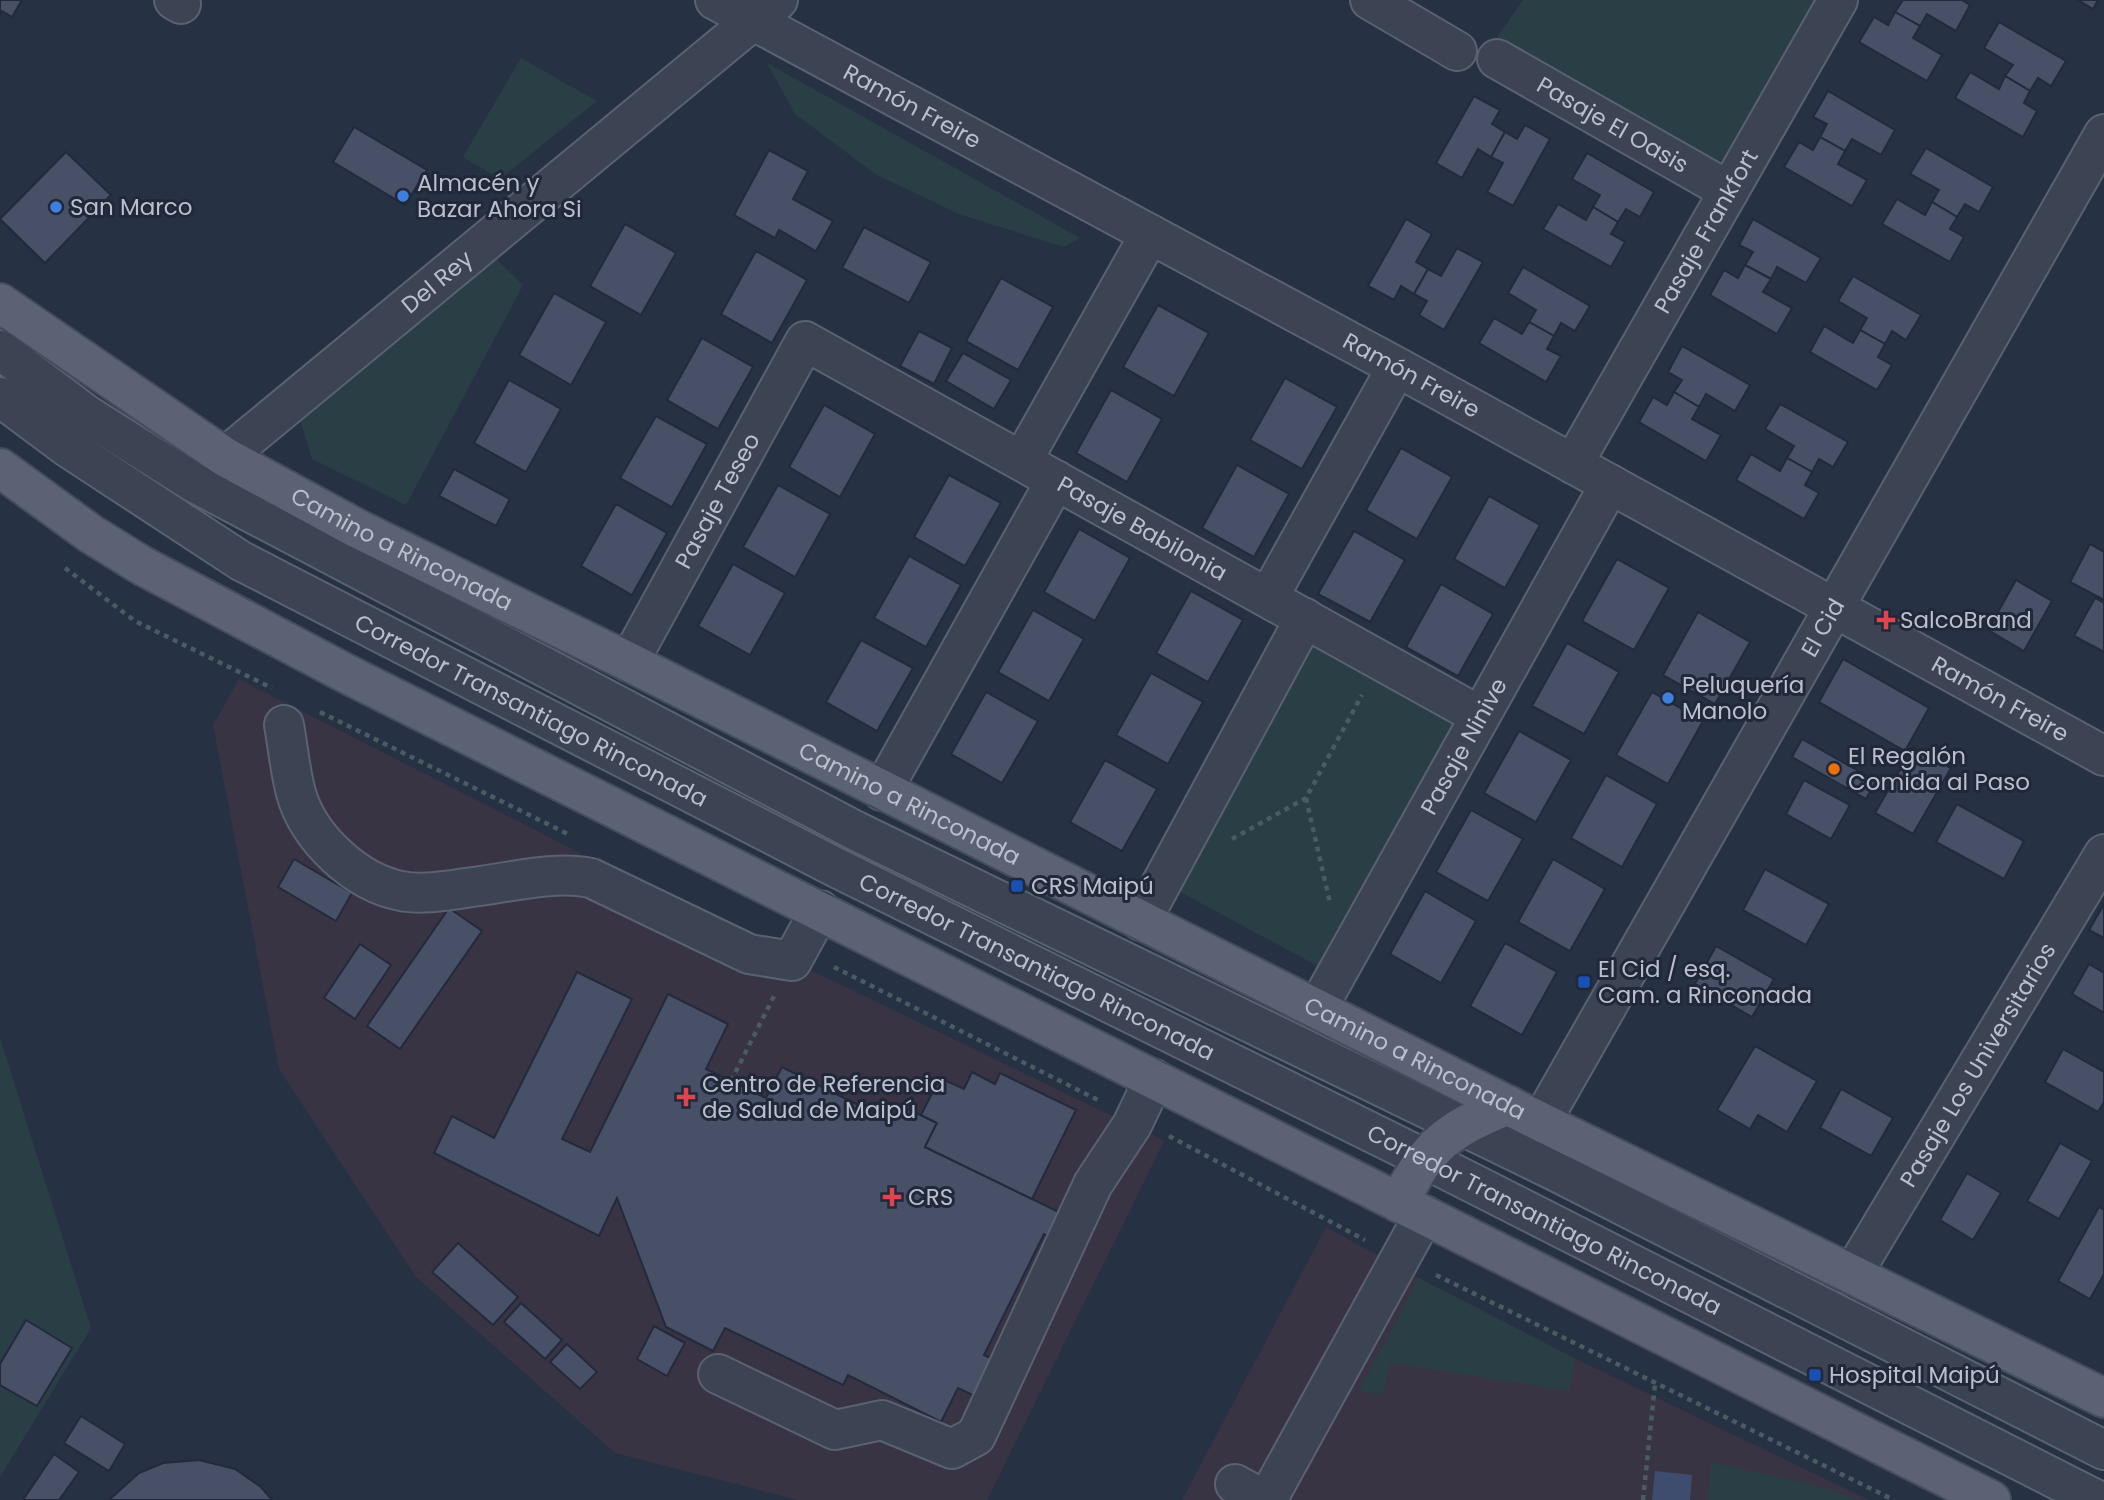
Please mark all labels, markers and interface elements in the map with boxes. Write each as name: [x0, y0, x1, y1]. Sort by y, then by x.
street label: Ramón Freire: [838, 56, 987, 156]
street label: Pasaje El Oasis: [1531, 69, 1694, 181]
street label: Pasaje Frankfort: [1646, 143, 1765, 319]
place label: Almacén y Bazar Ahora Si: [417, 167, 582, 225]
marker: Almacén y Bazar Ahora Si: [395, 188, 411, 204]
place label: San Marco: [70, 191, 193, 223]
marker: San Marco: [48, 199, 64, 215]
street label: Del Rey: [395, 243, 479, 321]
street label: Ramón Freire: [1337, 325, 1486, 426]
street label: Pasaje Teseo: [667, 427, 768, 574]
street label: Pasaje Babilonia: [1052, 468, 1233, 589]
street label: Camino a Rinconada: [285, 480, 518, 618]
street label: El Cid: [1793, 592, 1852, 663]
place label: SalcoBrand: [1900, 604, 2032, 636]
street label: Corredor Transantiago Rinconada: [349, 606, 713, 815]
marker: SalcoBrand: [1878, 612, 1894, 628]
street label: Ramón Freire: [1926, 648, 2074, 750]
place label: Peluquería Manolo: [1682, 669, 1804, 727]
street label: Pasaje Ninive: [1413, 672, 1515, 820]
marker: Peluquería Manolo: [1660, 690, 1676, 706]
street label: Camino a Rinconada: [793, 734, 1026, 873]
place label: El Regalón Comida al Paso: [1848, 740, 2030, 798]
marker: El Regalón Comida al Paso: [1826, 761, 1842, 777]
street label: Corredor Transantiago Rinconada: [854, 865, 1220, 1068]
place label: CRS Maipú: [1031, 870, 1154, 902]
marker: CRS Maipú: [1009, 878, 1025, 894]
street label: Pasaje Los Universitarios: [1892, 937, 2063, 1193]
place label: El Cid / esq. Cam. a Rinconada: [1598, 953, 1812, 1011]
marker: El Cid / esq. Cam. a Rinconada: [1576, 974, 1592, 990]
street label: Camino a Rinconada: [1299, 989, 1531, 1128]
place label: Centro de Referencia de Salud de Maipú: [702, 1068, 945, 1126]
marker: Centro de Referencia de Salud de Maipú: [676, 1087, 696, 1107]
street label: Corredor Transantiago Rinconada: [1362, 1117, 1727, 1323]
place label: CRS: [908, 1181, 953, 1213]
marker: CRS: [882, 1187, 902, 1207]
place label: Hospital Maipú: [1829, 1359, 2000, 1391]
marker: Hospital Maipú: [1807, 1367, 1823, 1383]

